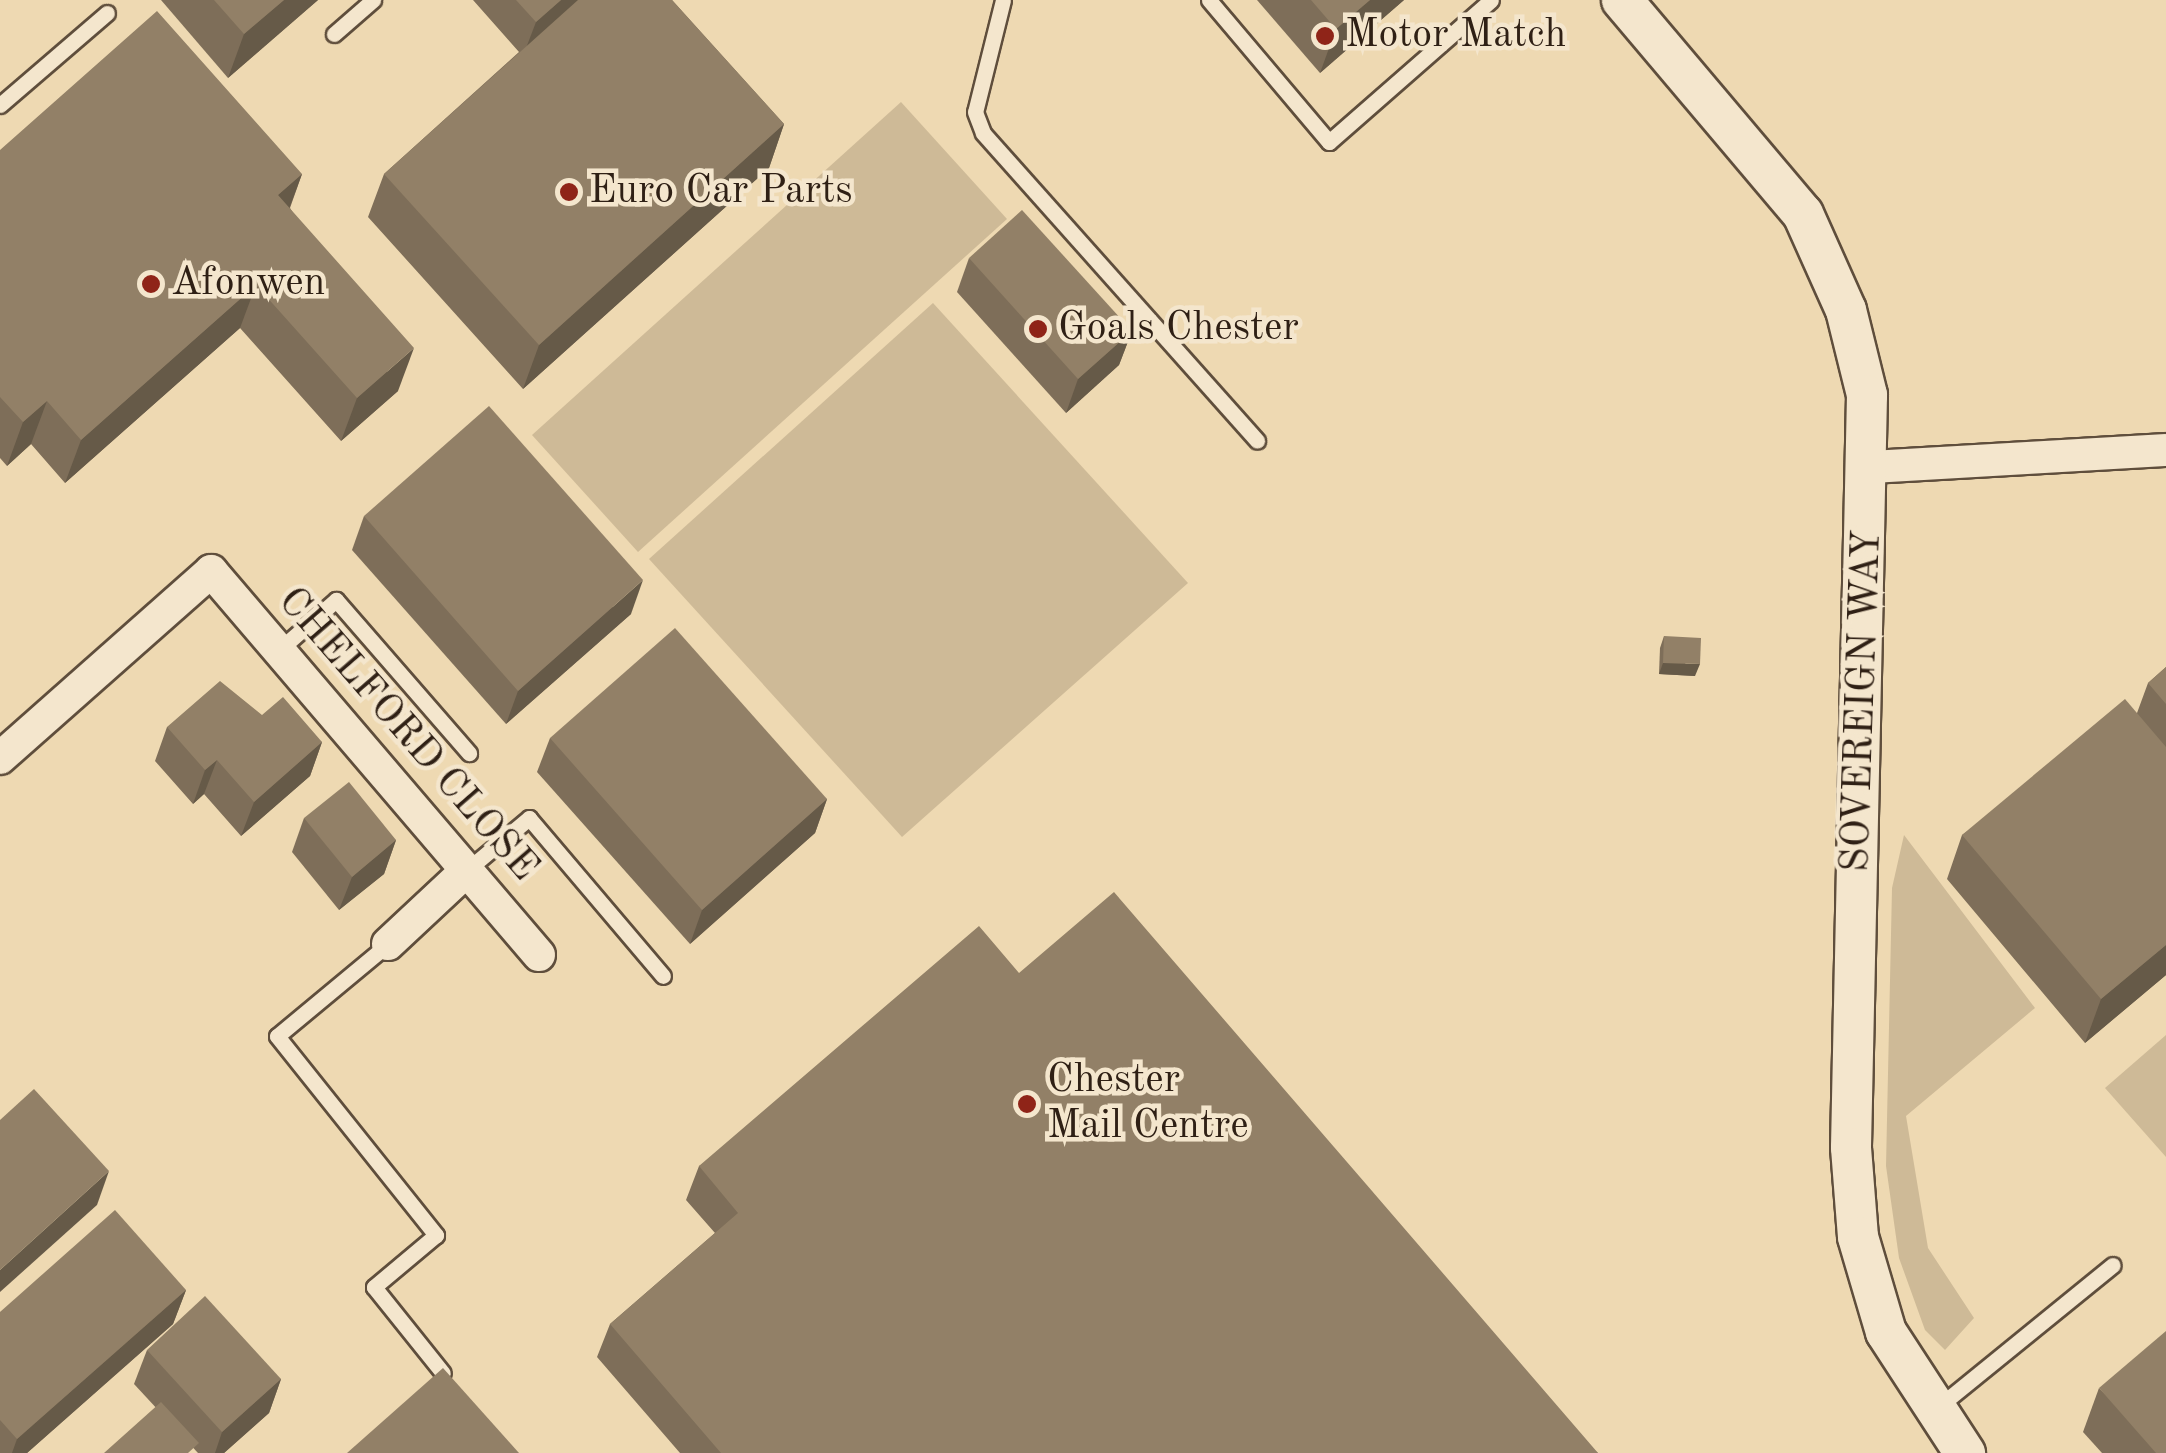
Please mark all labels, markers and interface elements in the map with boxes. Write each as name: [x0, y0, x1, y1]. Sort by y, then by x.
place label: Motor Match: [1345, 12, 1566, 60]
marker: Motor Match: [1314, 25, 1336, 47]
place label: Euro Car Parts: [589, 168, 853, 216]
marker: Euro Car Parts: [558, 181, 580, 203]
place label: Afonwen: [171, 260, 325, 308]
marker: Afonwen: [140, 273, 162, 295]
place label: Goals Chester: [1058, 305, 1299, 353]
marker: Goals Chester: [1027, 318, 1049, 340]
street label: SOVEREIGN WAY: [1833, 529, 1893, 873]
street label: CHELFORD CLOSE: [267, 579, 547, 891]
place label: Chester Mail Centre: [1047, 1057, 1249, 1151]
marker: Chester Mail Centre: [1016, 1093, 1038, 1115]

